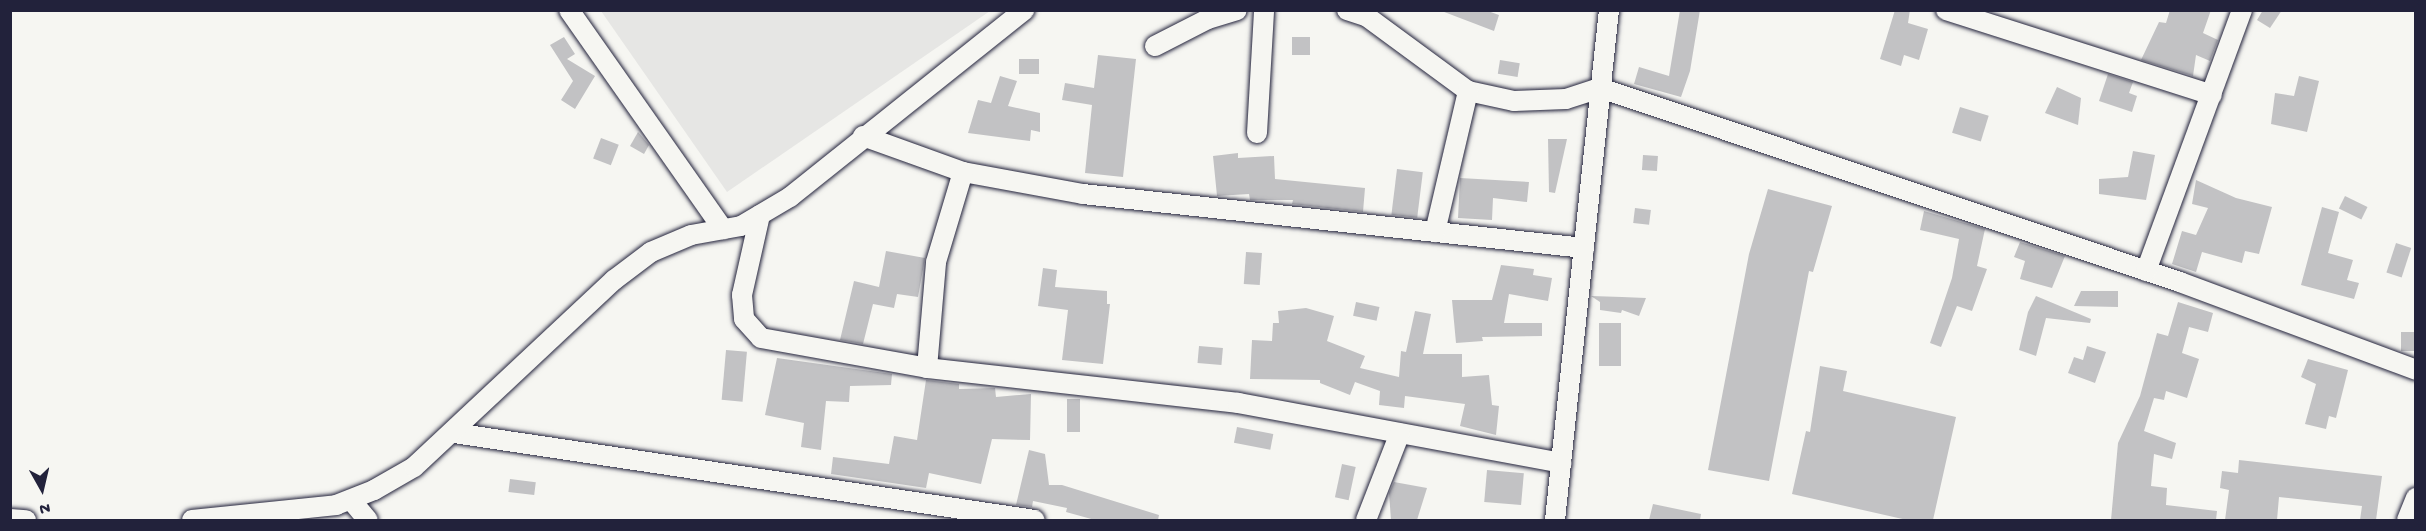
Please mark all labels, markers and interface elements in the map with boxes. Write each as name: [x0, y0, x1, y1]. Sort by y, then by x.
north arrow: [12, 459, 72, 519]
text: N: [38, 497, 51, 517]

